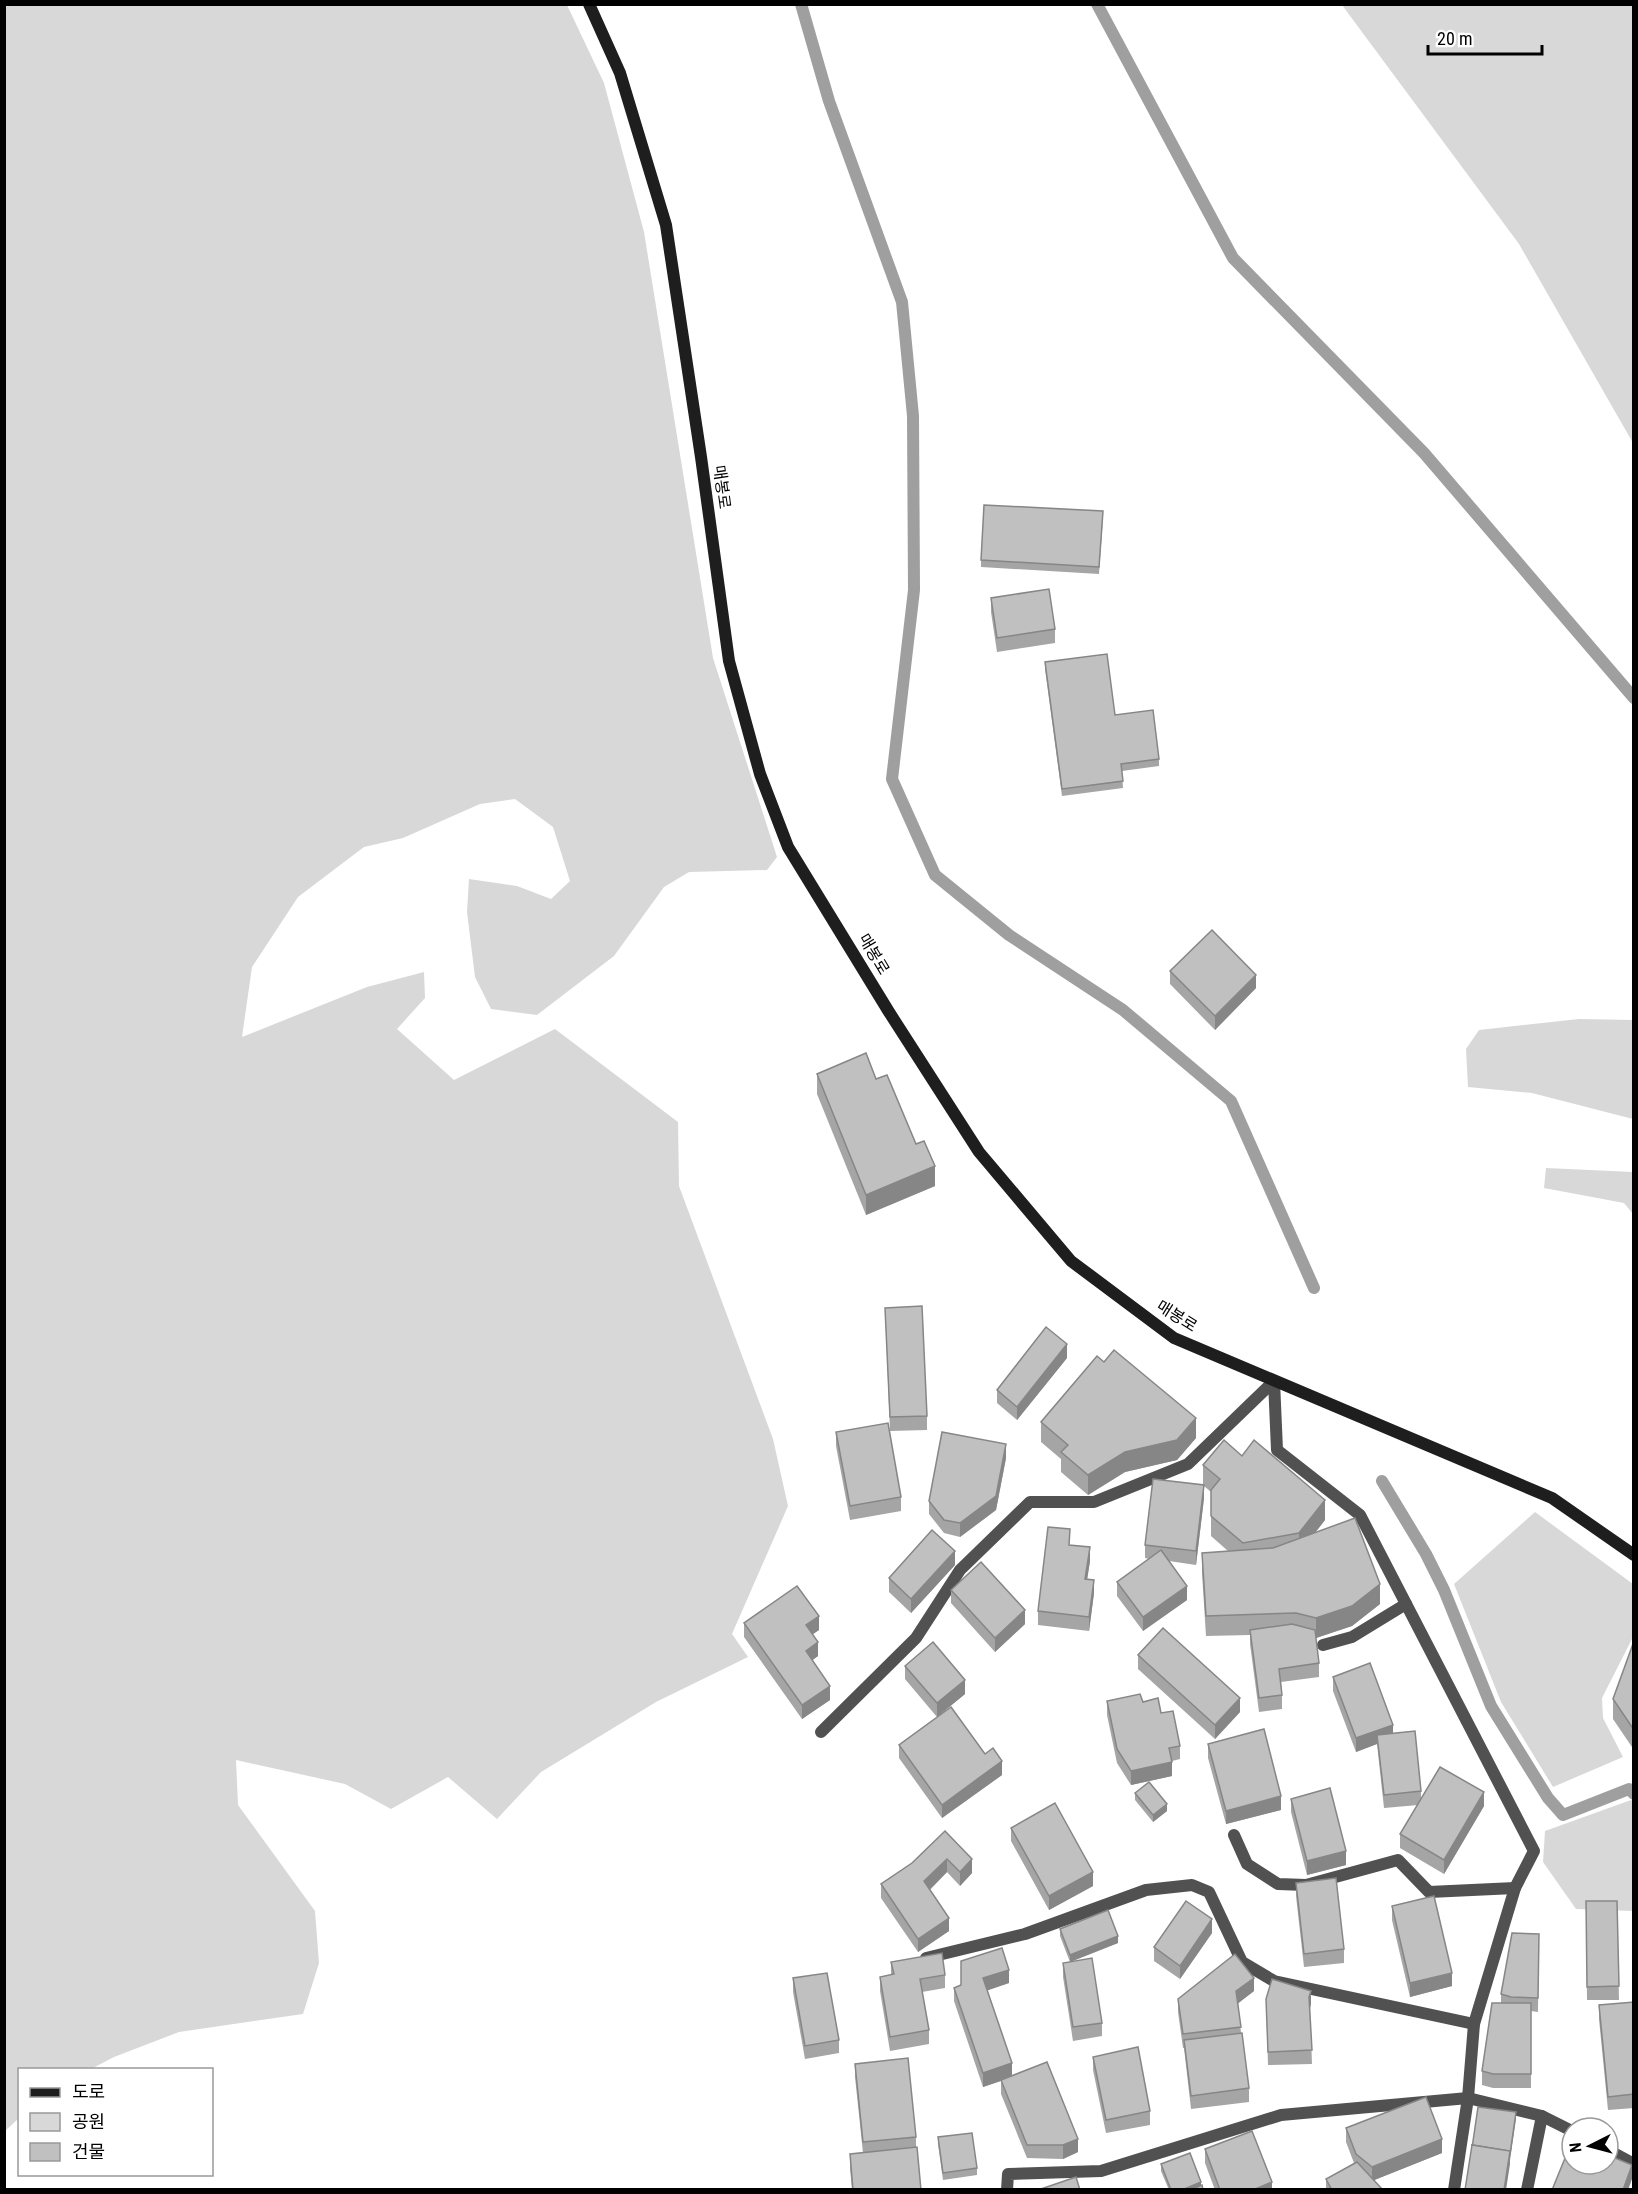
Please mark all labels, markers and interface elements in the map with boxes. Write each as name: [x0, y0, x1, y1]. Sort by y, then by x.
scale bar: [1428, 18, 1542, 56]
text: 20 m: [1437, 28, 1472, 49]
street label: 매봉로: [710, 464, 735, 510]
street label: 매봉로: [854, 930, 894, 978]
street label: 매봉로: [1153, 1296, 1201, 1336]
legend: [18, 2068, 213, 2176]
text: 도로: [72, 2081, 105, 2102]
text: 공원: [72, 2111, 105, 2132]
north arrow: [1560, 2116, 1620, 2176]
text: 건물: [72, 2141, 105, 2162]
text: N: [1566, 2142, 1586, 2153]

